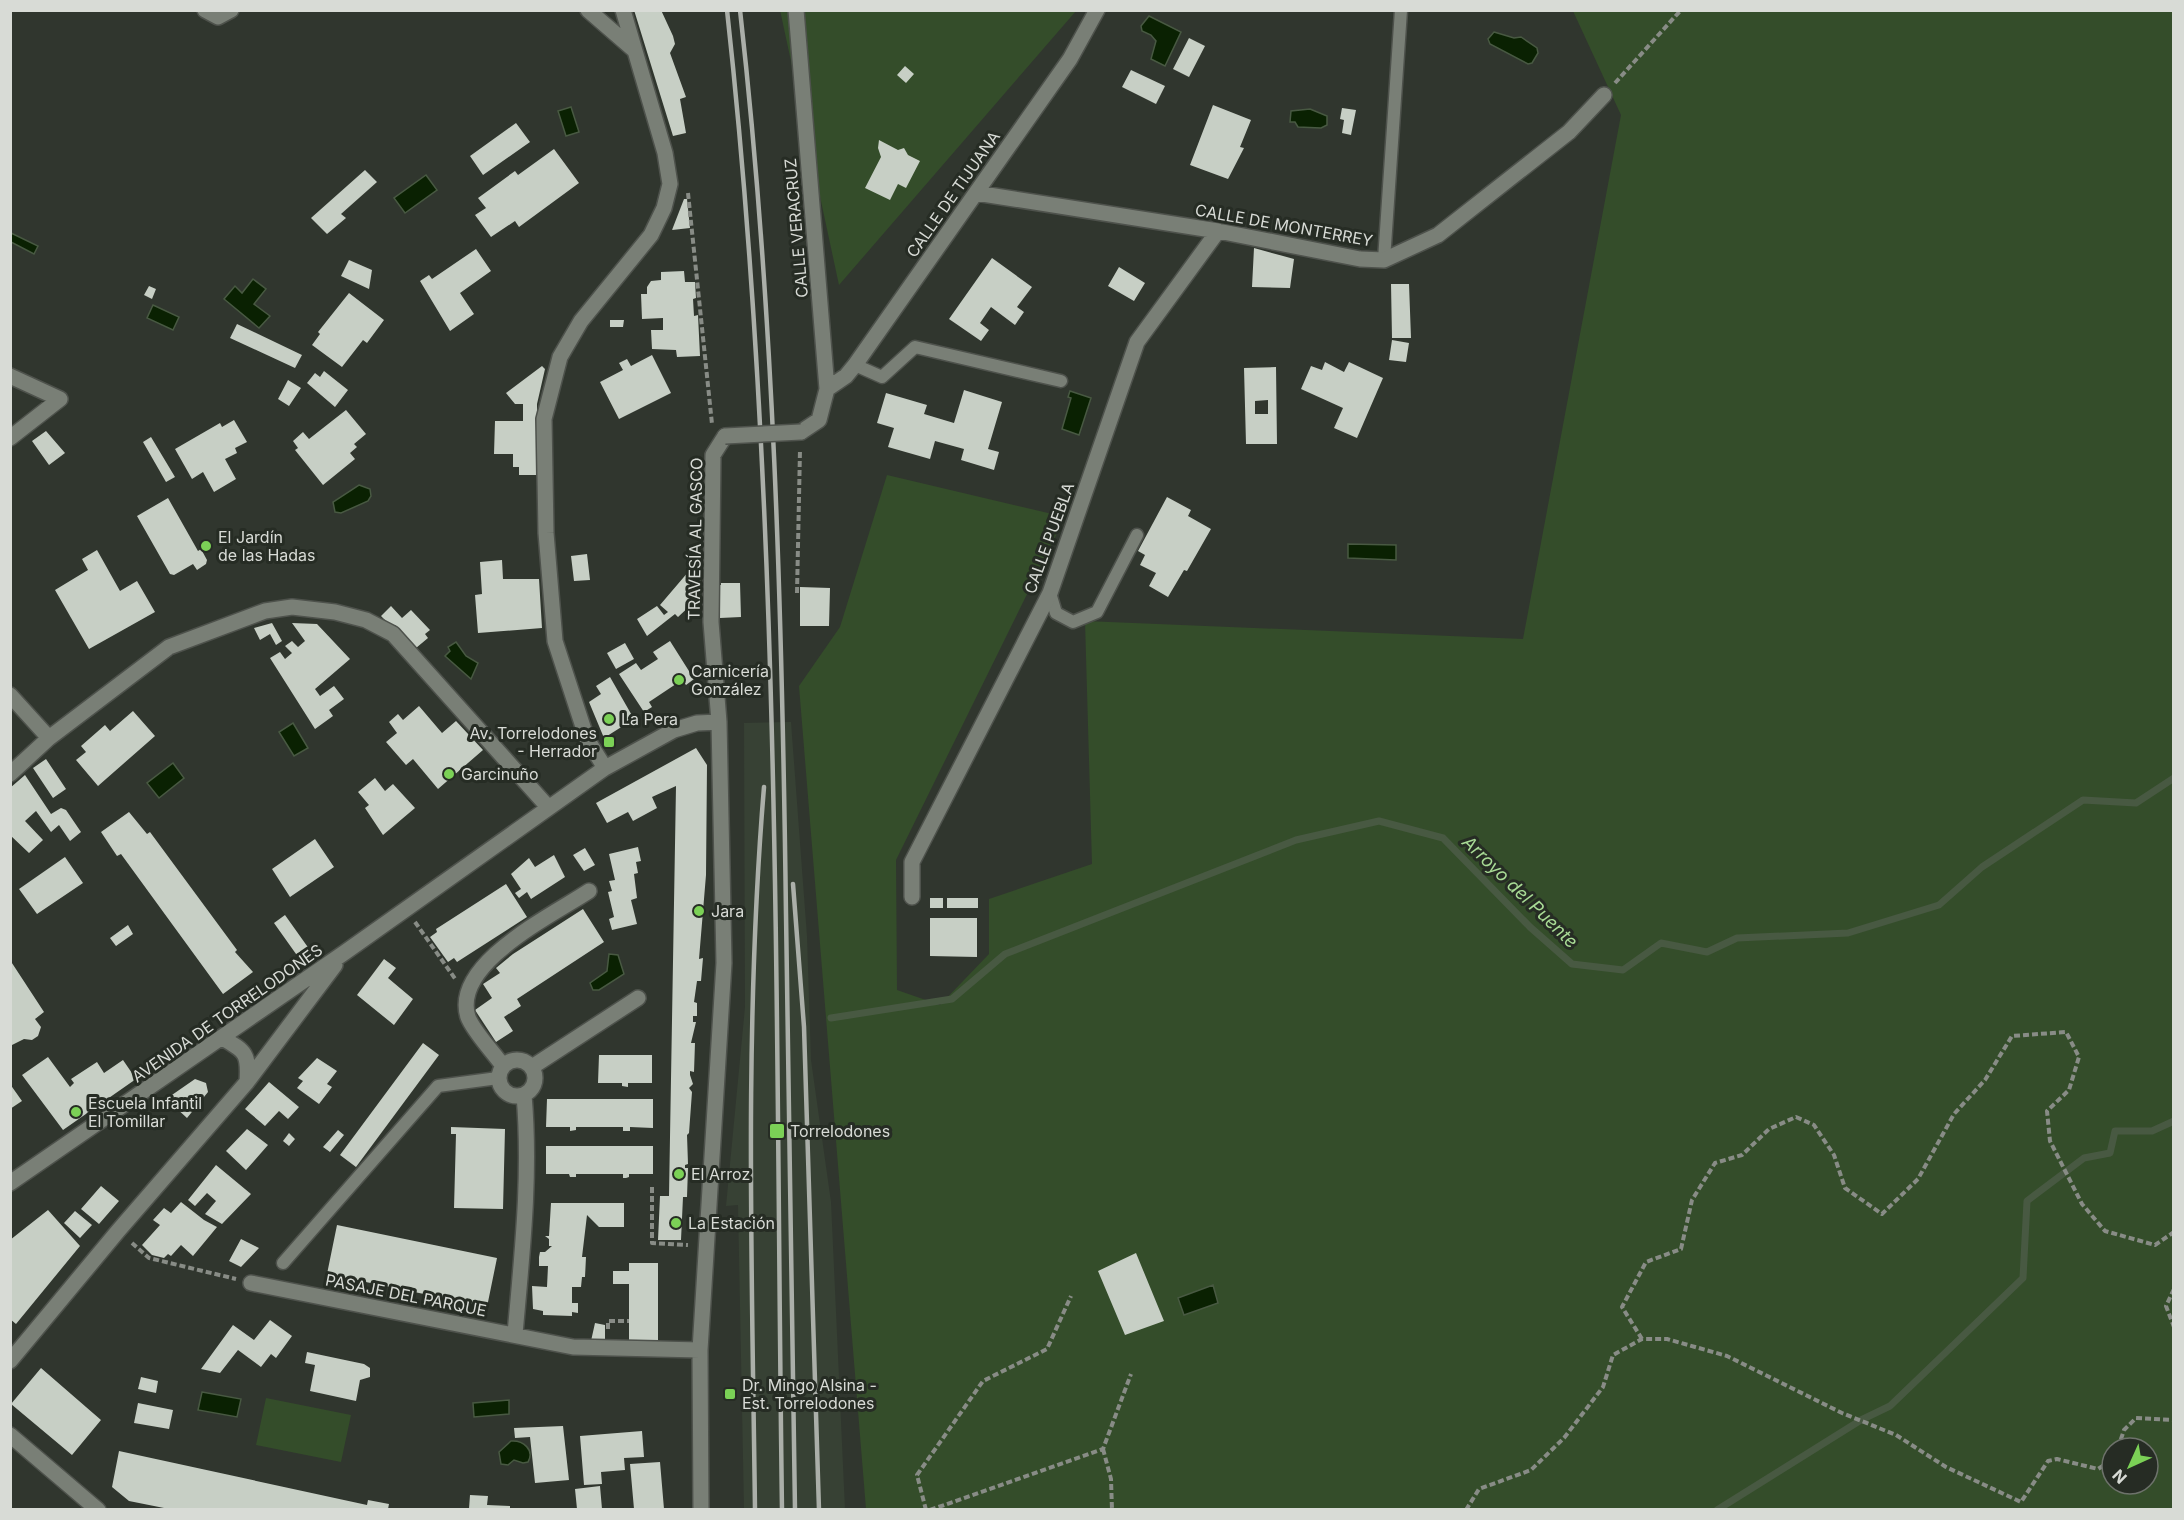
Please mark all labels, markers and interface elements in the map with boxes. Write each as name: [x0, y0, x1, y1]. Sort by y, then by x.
street label: CALLE DE TIJUANA: [902, 127, 1004, 261]
street label: CALLE VERACRUZ: [780, 157, 812, 299]
street label: CALLE DE MONTERREY: [1194, 200, 1375, 251]
street label: TRAVESÍA AL GASCO: [684, 457, 706, 621]
street label: CALLE PUEBLA: [1020, 480, 1078, 596]
place label: El Jardín de las Hadas: [218, 527, 316, 565]
marker: El Jardín de las Hadas: [199, 539, 213, 553]
place label: Carnicería González: [691, 661, 769, 699]
marker: Carnicería González: [672, 673, 686, 687]
place label: La Pera: [621, 709, 678, 729]
marker: La Pera: [602, 712, 616, 726]
place label: Av. Torrelodones - Herrador: [470, 723, 597, 761]
marker: Av. Torrelodones - Herrador: [602, 735, 616, 749]
place label: Garcinuño: [461, 764, 539, 784]
marker: Garcinuño: [442, 767, 456, 781]
water label: Arroyo del Puente: [1458, 831, 1582, 952]
place label: Jara: [711, 901, 744, 921]
marker: Jara: [692, 904, 706, 918]
street label: AVENIDA DE TORRELODONES: [128, 939, 326, 1087]
place label: Escuela Infantil El Tomillar: [88, 1093, 202, 1131]
marker: Escuela Infantil El Tomillar: [69, 1105, 83, 1119]
place label: Torrelodones: [790, 1121, 890, 1141]
marker: Torrelodones: [768, 1122, 786, 1140]
place label: El Arroz: [691, 1164, 750, 1184]
marker: El Arroz: [672, 1167, 686, 1181]
place label: La Estación: [688, 1213, 775, 1233]
marker: La Estación: [669, 1216, 683, 1230]
street label: PASAJE DEL PARQUE: [324, 1270, 488, 1320]
place label: Dr. Mingo Alsina - Est. Torrelodones: [742, 1375, 877, 1413]
marker: Dr. Mingo Alsina - Est. Torrelodones: [723, 1387, 737, 1401]
north arrow: [2100, 1436, 2160, 1496]
text: N: [2108, 1465, 2131, 1488]

